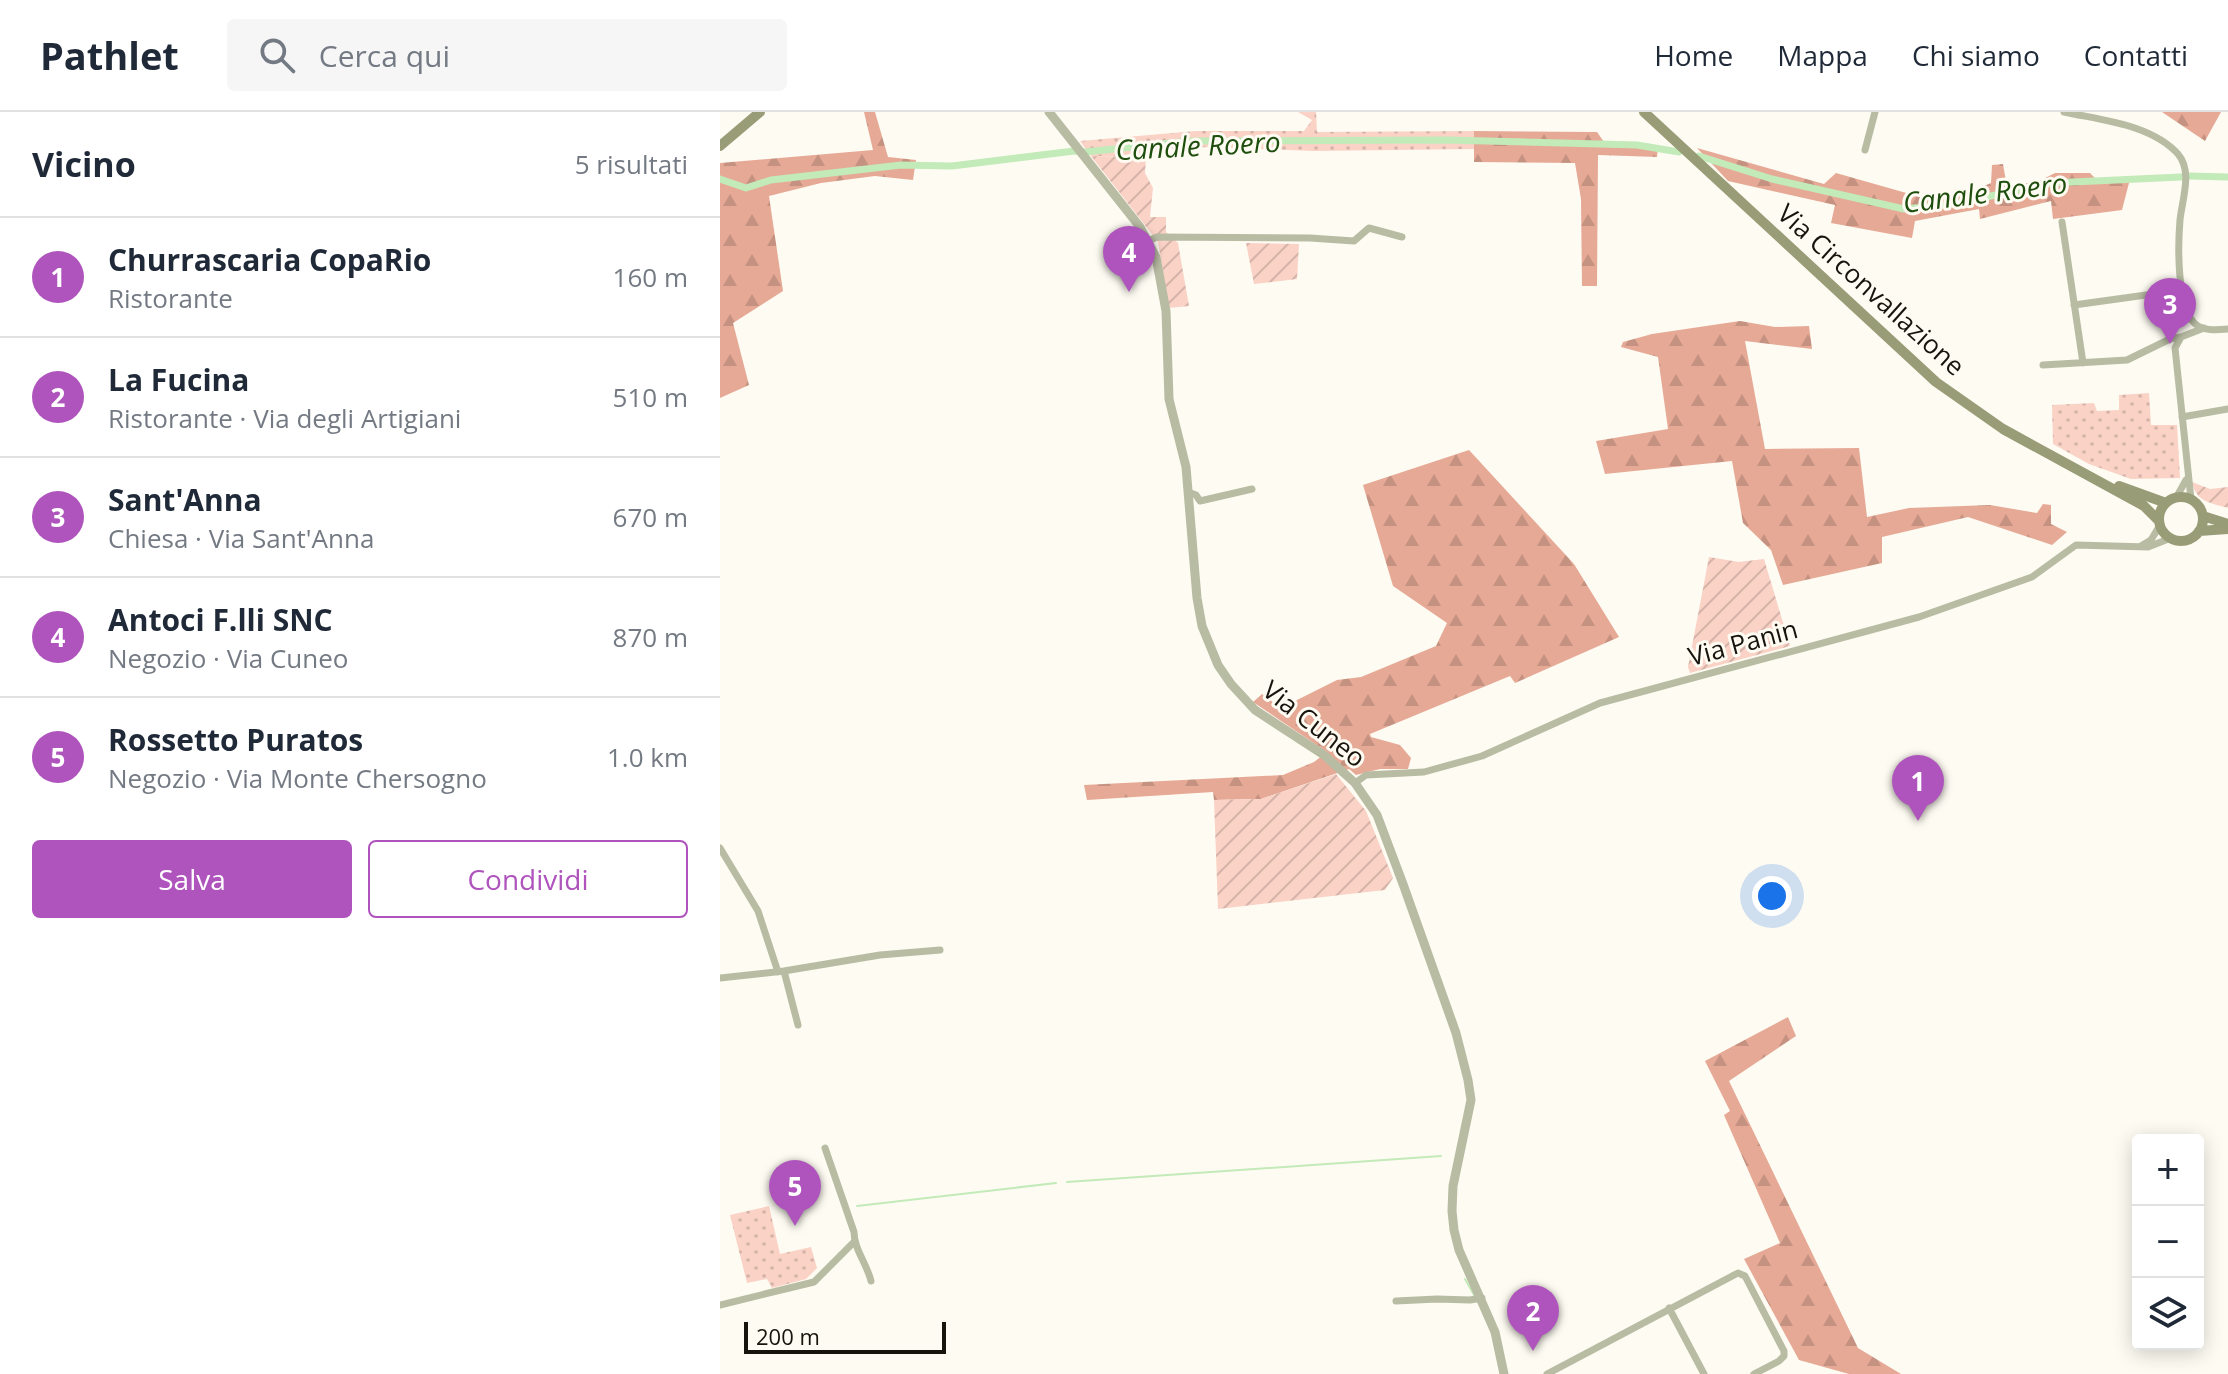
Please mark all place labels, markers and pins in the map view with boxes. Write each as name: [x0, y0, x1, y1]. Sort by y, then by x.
pin: 4: [1103, 226, 1155, 292]
pin: 3: [2144, 278, 2196, 344]
pin: 1: [1892, 755, 1944, 821]
pin: 5: [769, 1160, 821, 1226]
pin: 2: [1507, 1285, 1559, 1351]

